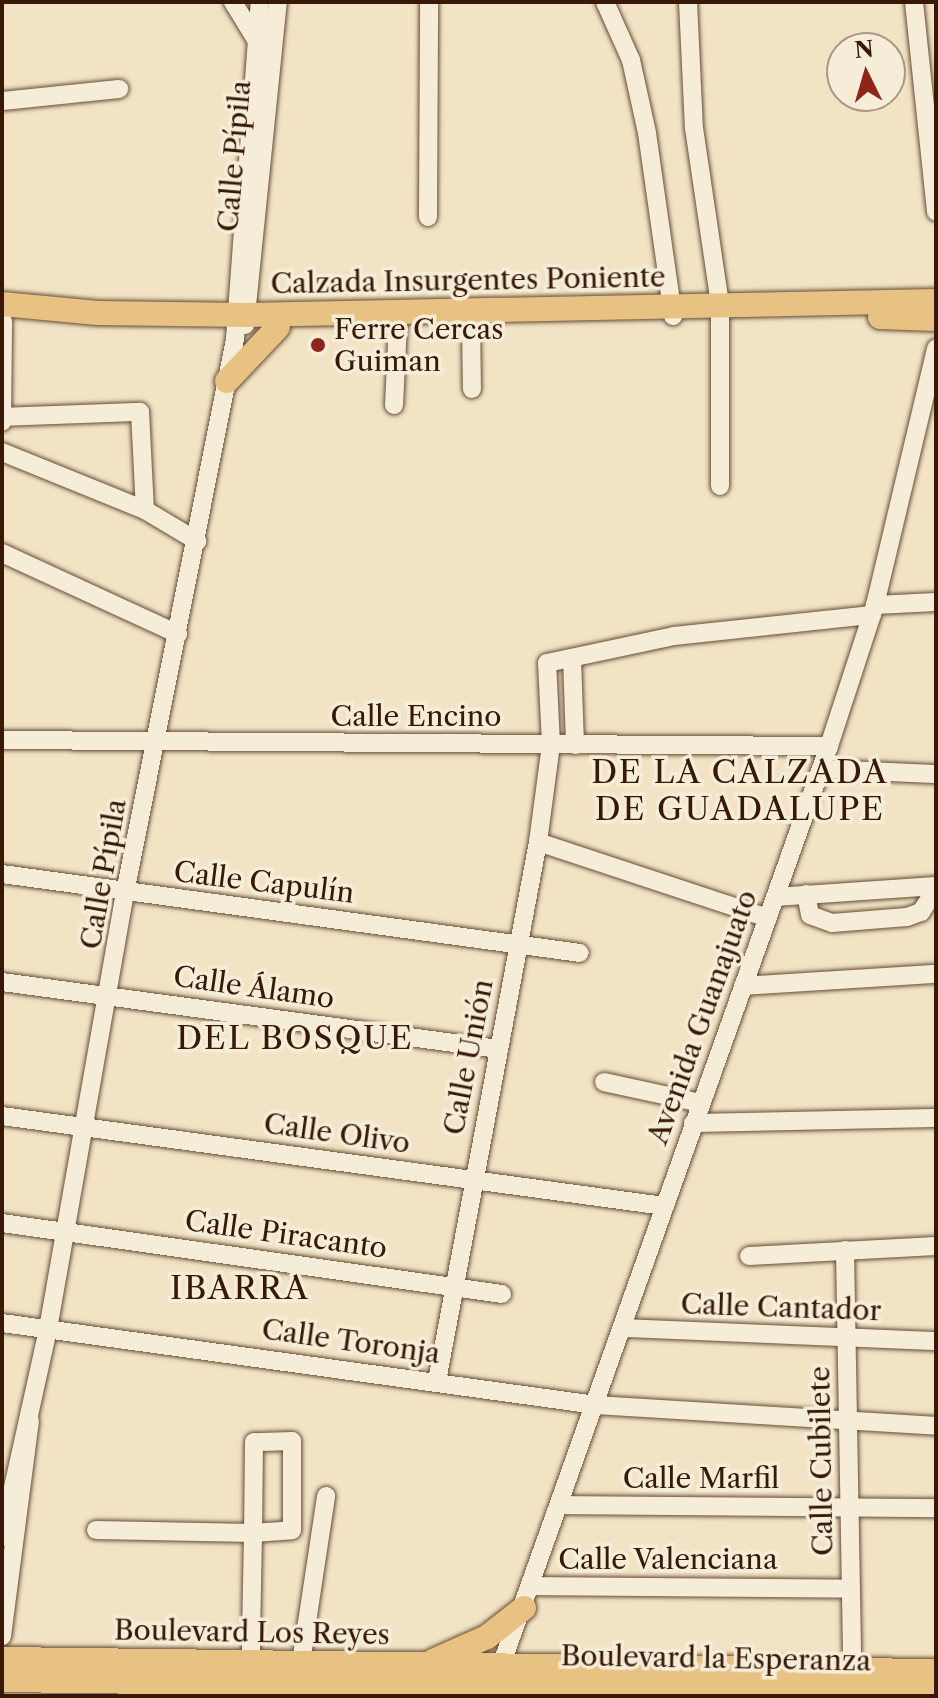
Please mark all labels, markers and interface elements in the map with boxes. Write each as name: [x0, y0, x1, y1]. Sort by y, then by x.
north arrow: [826, 32, 906, 112]
text: N: [853, 35, 875, 64]
street label: Calle Pípila: [211, 79, 257, 233]
street label: Calzada Insurgentes Poniente: [270, 260, 666, 300]
place label: Ferre Cercas Guiman: [334, 312, 503, 378]
marker: Ferre Cercas Guiman: [309, 336, 327, 354]
street label: Calle Encino: [331, 699, 501, 733]
district label: DE LA CALZADA DE GUADALUPE: [591, 754, 889, 829]
street label: Calle Pípila: [73, 796, 133, 952]
street label: Calle Capulín: [172, 854, 356, 910]
street label: Avenida Guanajuato: [640, 885, 764, 1149]
street label: Calle Álamo: [171, 959, 337, 1015]
street label: Calle Unión: [436, 976, 500, 1138]
district label: DEL BOSQUE: [176, 1019, 414, 1057]
street label: Calle Olivo: [262, 1106, 412, 1160]
street label: Calle Piracanto: [183, 1203, 389, 1265]
district label: IBARRA: [170, 1269, 310, 1307]
street label: Calle Cantador: [680, 1287, 882, 1327]
street label: Calle Toronja: [259, 1312, 443, 1370]
street label: Calle Cubilete: [803, 1366, 839, 1556]
street label: Calle Marfil: [623, 1461, 779, 1495]
street label: Calle Valenciana: [558, 1542, 778, 1576]
street label: Boulevard Los Reyes: [114, 1613, 390, 1651]
street label: Boulevard la Esperanza: [560, 1638, 872, 1678]

